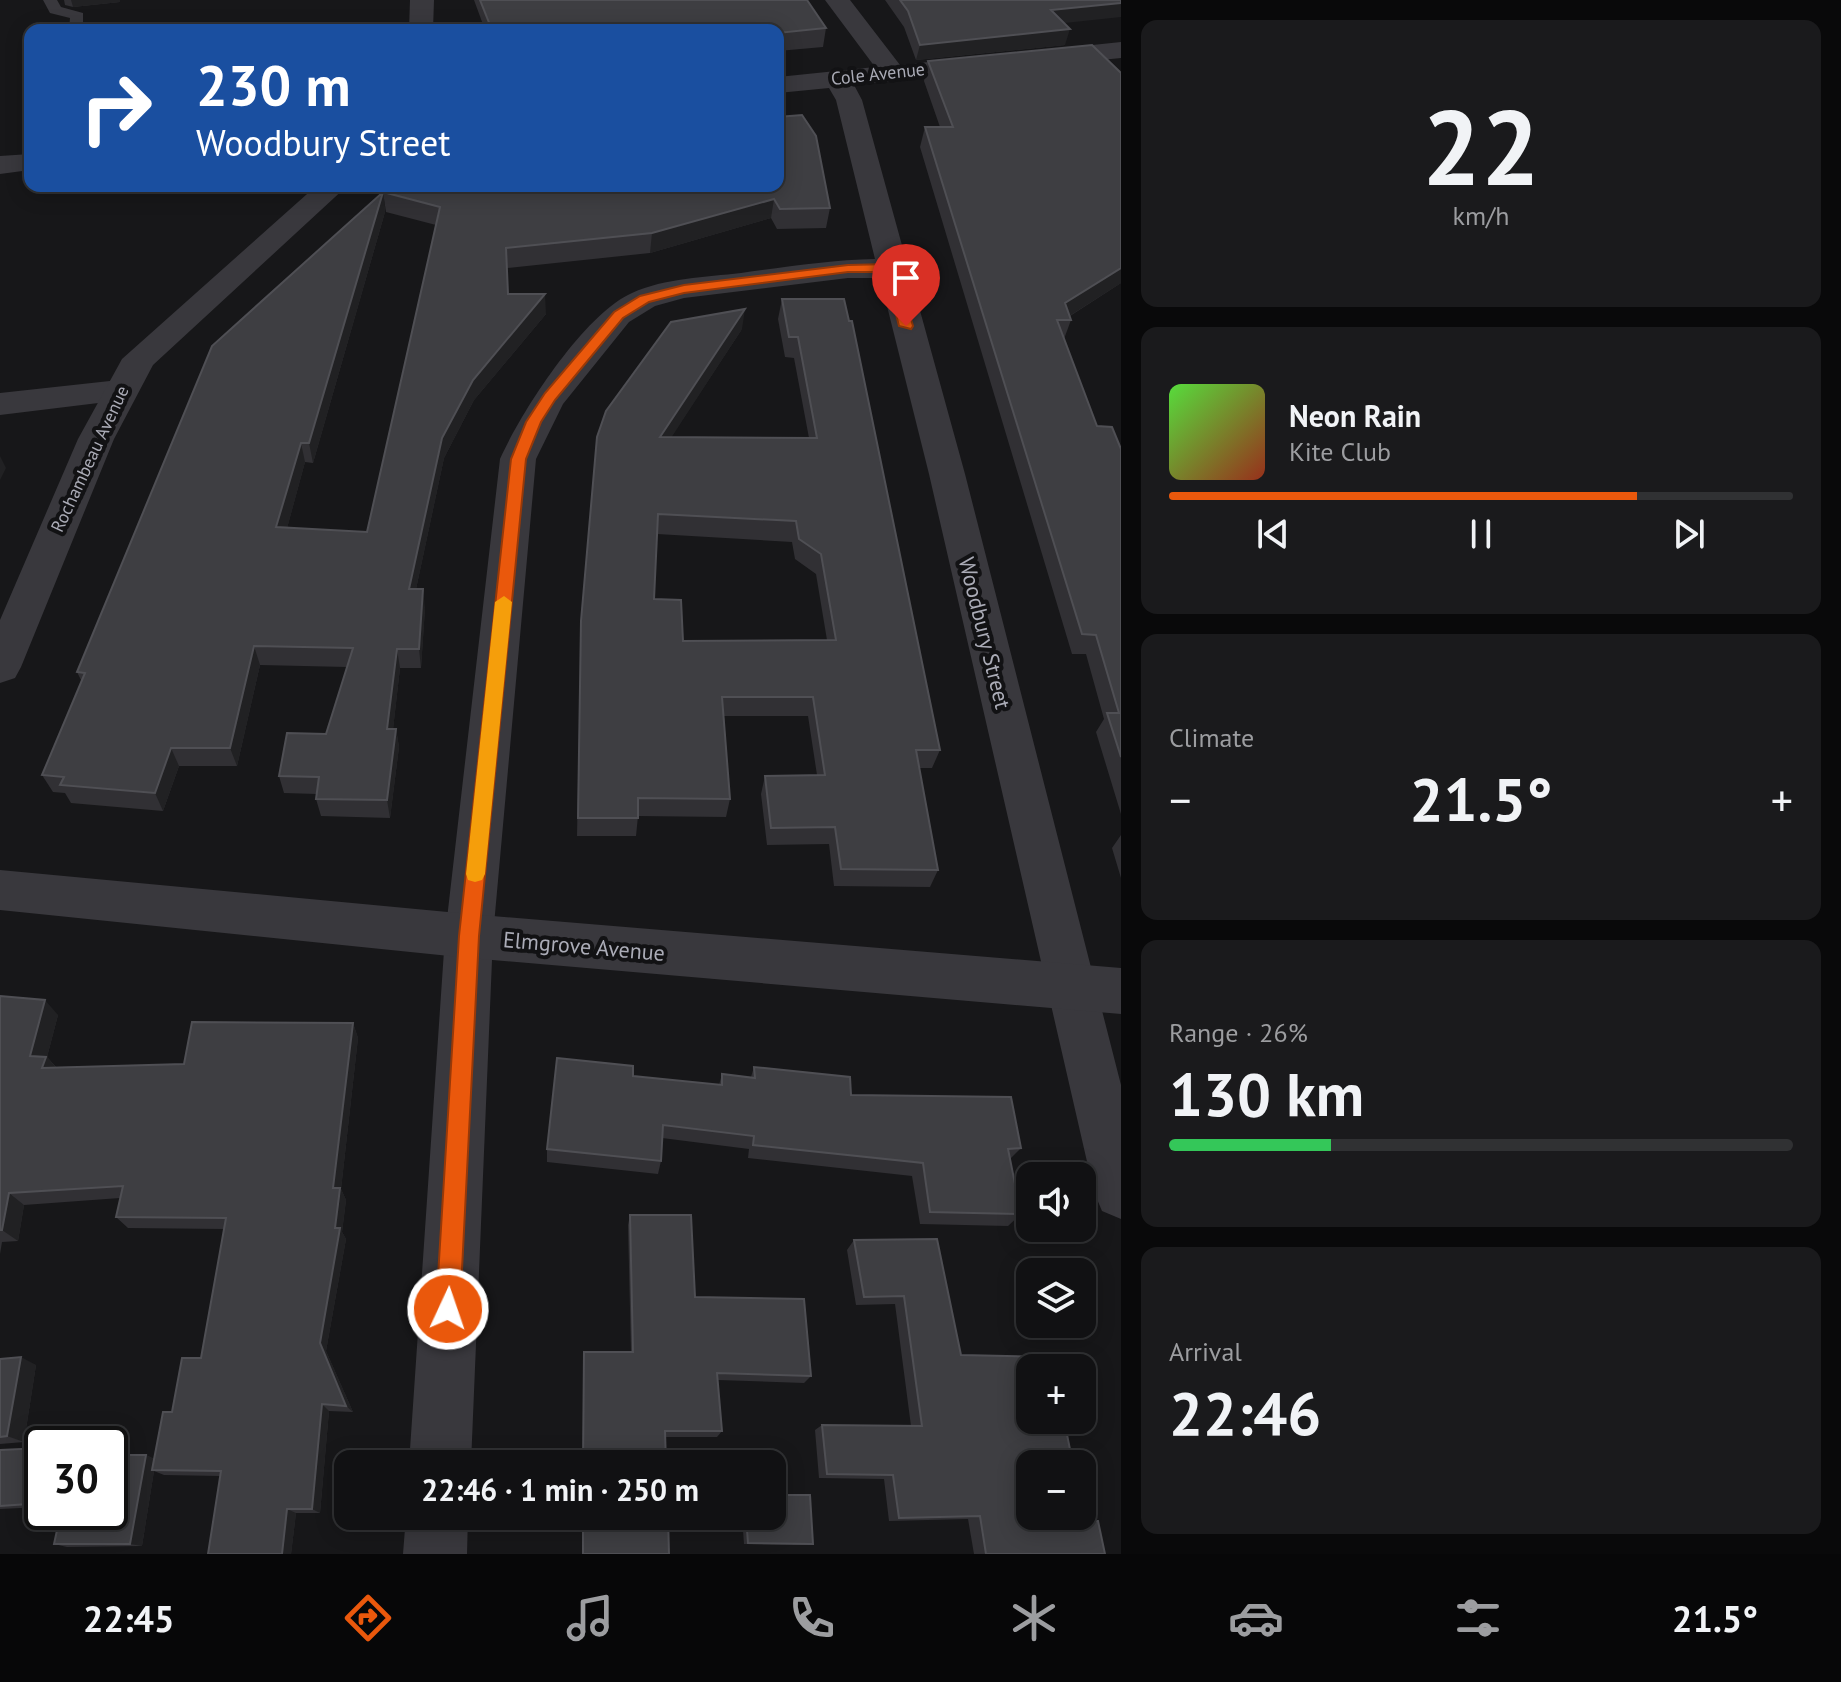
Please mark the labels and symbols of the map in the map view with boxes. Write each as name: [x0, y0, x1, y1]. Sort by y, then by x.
street label: Cole Avenue: [830, 57, 926, 90]
pin: [872, 244, 940, 326]
street label: Rochambeau Avenue: [46, 382, 134, 536]
street label: Woodbury Street: [953, 554, 1018, 712]
street label: Elmgrove Avenue: [502, 925, 666, 967]
position arrow: [406, 1267, 490, 1351]
speed limit sign: 30: [24, 1426, 128, 1530]

